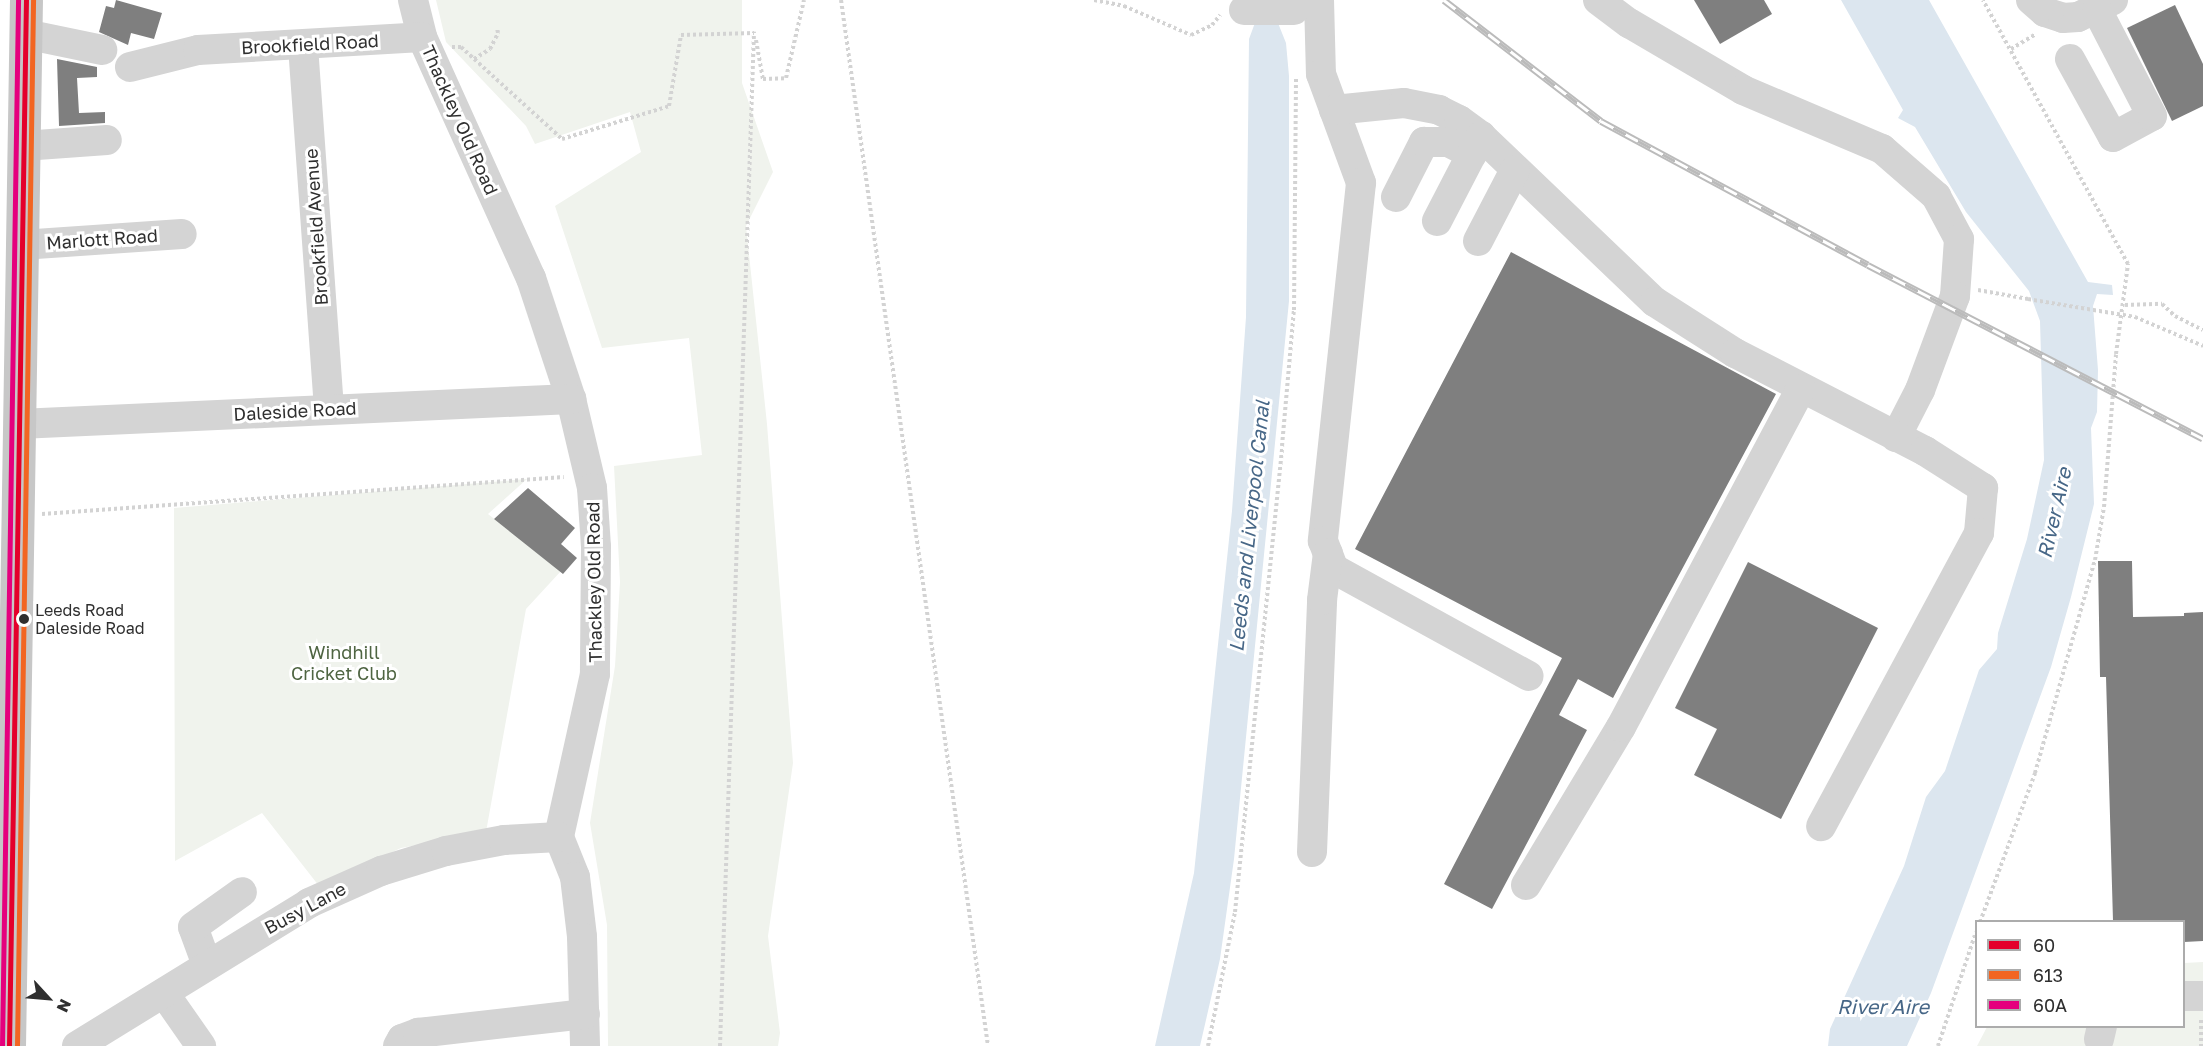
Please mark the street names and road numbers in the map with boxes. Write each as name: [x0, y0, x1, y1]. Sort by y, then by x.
street label: Brookfield Road: [241, 30, 379, 58]
street label: Thackley Old Road: [417, 42, 503, 198]
street label: Brookfield Avenue: [300, 148, 332, 306]
street label: Marlott Road: [45, 224, 159, 254]
street label: Daleside Road: [233, 397, 357, 425]
street label: Thackley Old Road: [582, 501, 606, 663]
street label: Busy Lane: [261, 878, 349, 938]

